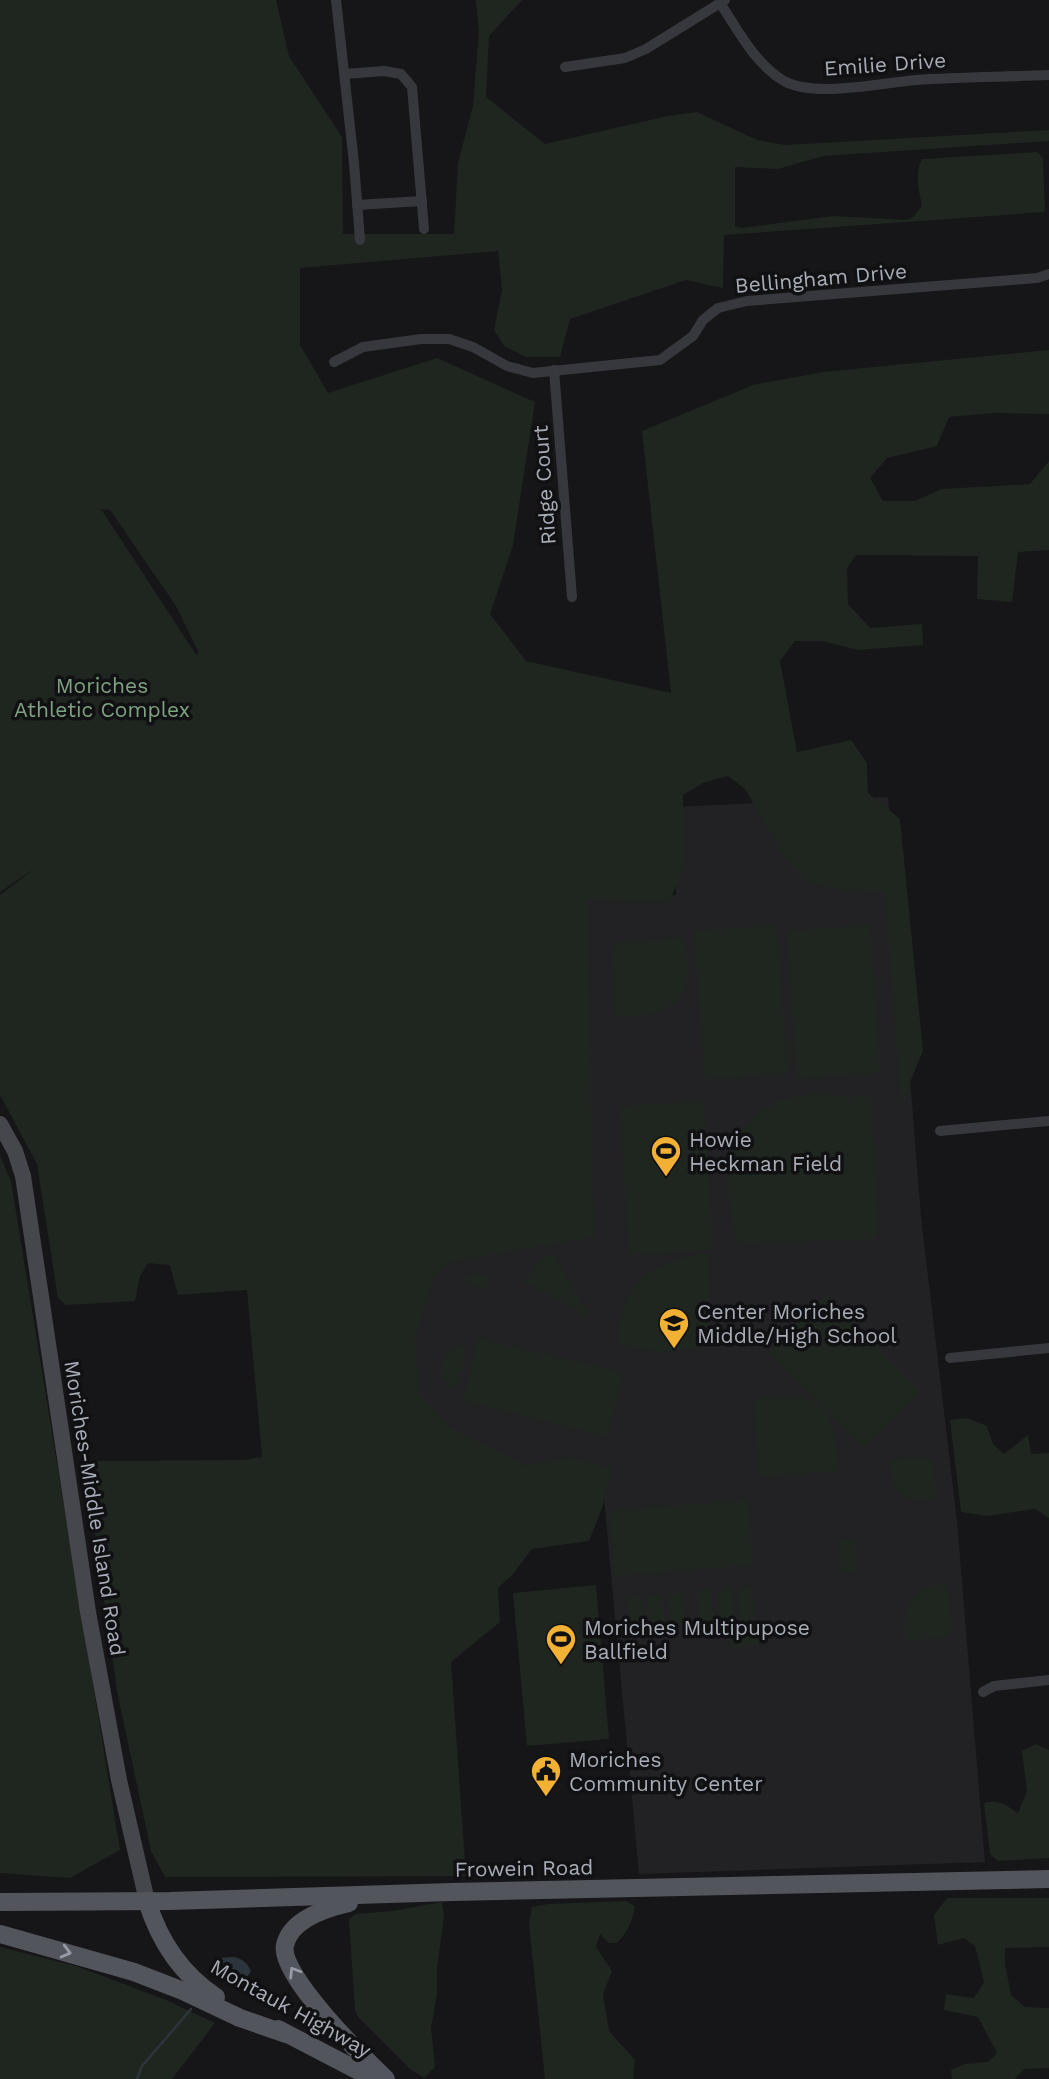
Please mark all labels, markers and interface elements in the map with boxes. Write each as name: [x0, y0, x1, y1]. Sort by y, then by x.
street label: Emilie Drive: [823, 47, 947, 81]
street label: Bellingham Drive: [734, 258, 908, 298]
street label: Ridge Court: [527, 424, 561, 546]
park label: Moriches Athletic Complex: [14, 673, 190, 722]
place label: Howie Heckman Field: [689, 1127, 842, 1176]
sports icon: Howie Heckman Field: [649, 1134, 683, 1178]
place label: Center Moriches Middle/High School: [697, 1299, 897, 1348]
school or university icon: Center Moriches Middle/High School: [657, 1306, 691, 1350]
street label: Moriches-Middle Island Road: [59, 1359, 131, 1657]
place label: Moriches Multipupose Ballfield: [584, 1615, 810, 1664]
sports icon: Moriches Multipupose Ballfield: [544, 1622, 578, 1666]
place label: Moriches Community Center: [569, 1747, 763, 1796]
public building icon: Moriches Community Center: [529, 1754, 563, 1798]
street label: Frowein Road: [454, 1854, 594, 1882]
one-way arrow: [60, 1944, 72, 1958]
street label: Montauk Highway: [206, 1953, 376, 2063]
one-way arrow: [290, 1966, 303, 1979]

